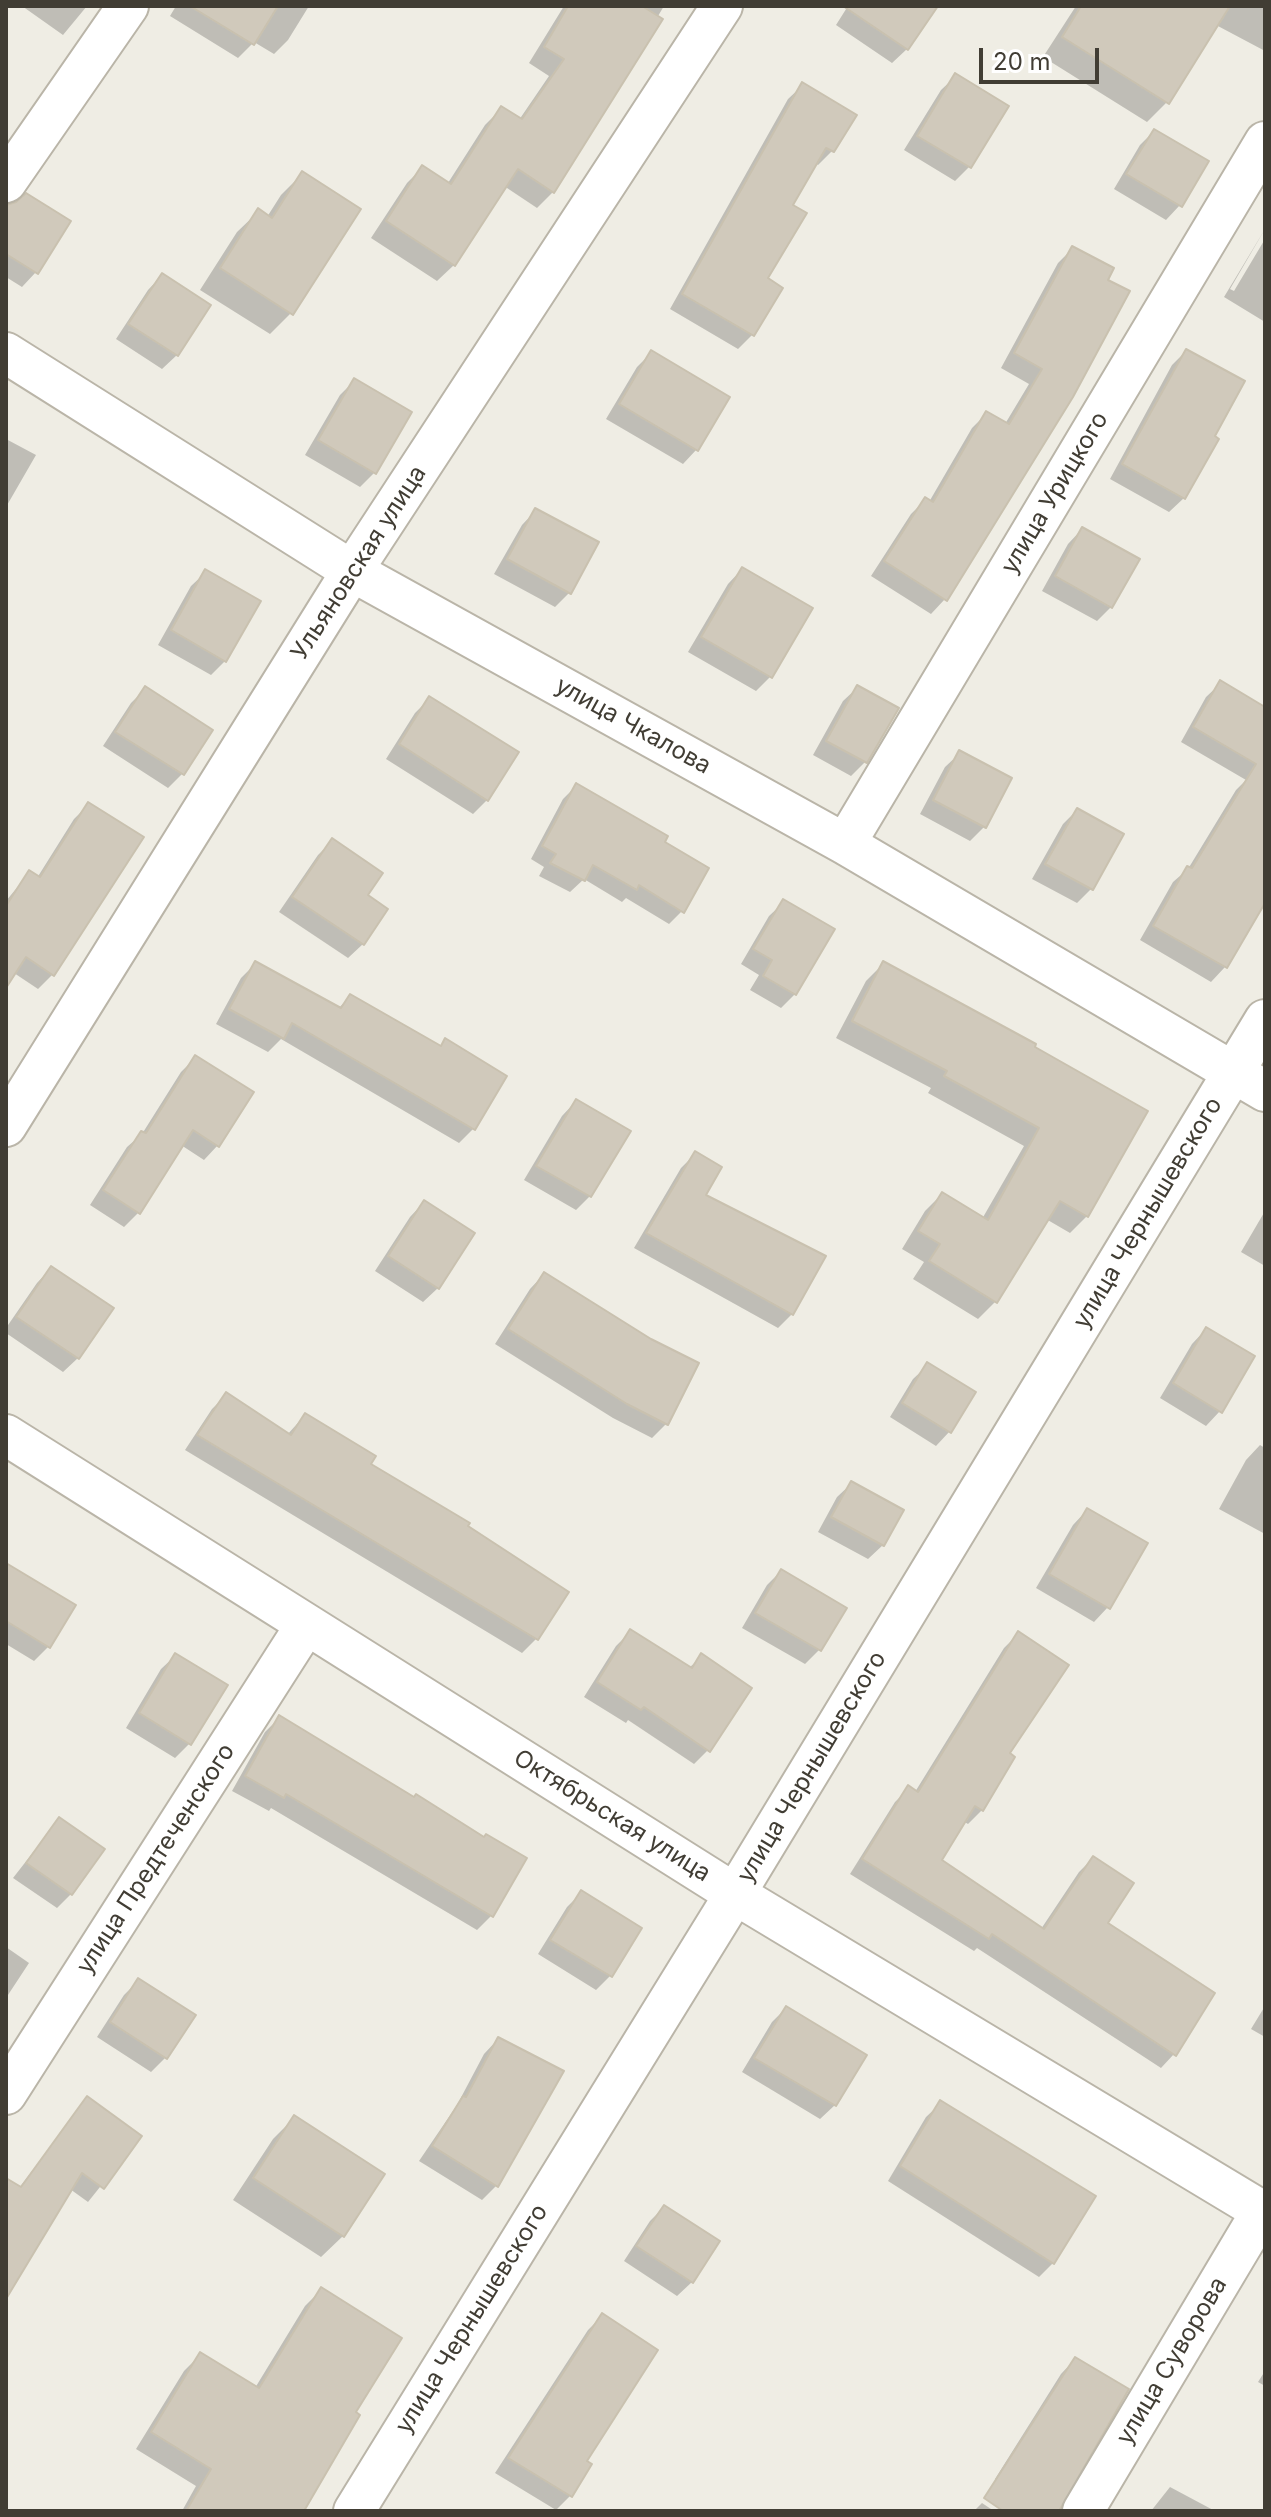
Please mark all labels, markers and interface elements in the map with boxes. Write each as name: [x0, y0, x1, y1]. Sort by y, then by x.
scale bar: [983, 32, 1103, 82]
text: 20 m: [993, 47, 1051, 76]
street label: улица Урицкого: [995, 407, 1115, 579]
street label: Ульяновская улица: [285, 460, 433, 666]
street label: улица Чкалова: [550, 671, 716, 781]
street label: улица Чернышевского: [1068, 1092, 1228, 1334]
street label: улица Чернышевского: [732, 1646, 892, 1888]
street label: улица Предтеченского: [71, 1739, 241, 1979]
street label: Октябрьская улица: [508, 1744, 716, 1888]
street label: улица Чернышевского: [390, 2199, 554, 2439]
street label: улица Суворова: [1111, 2272, 1233, 2450]

